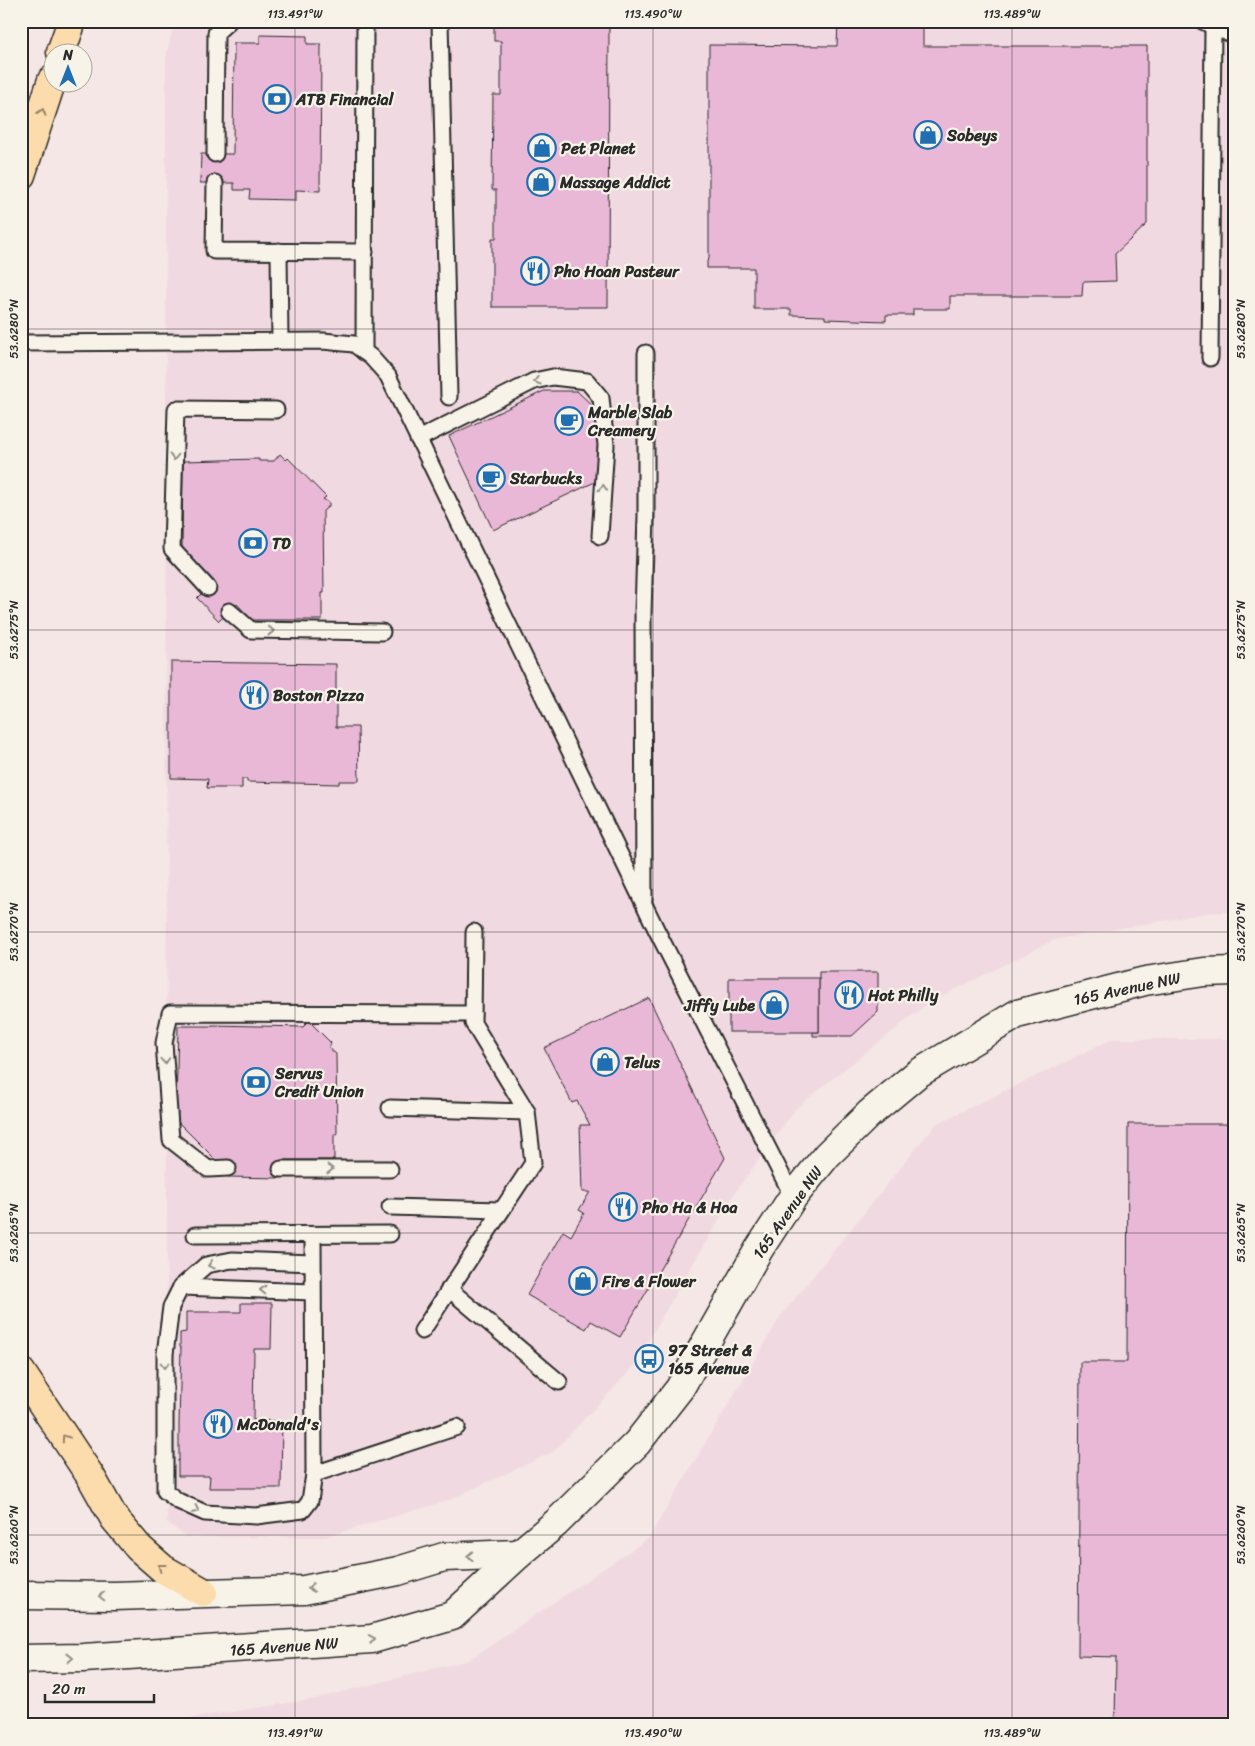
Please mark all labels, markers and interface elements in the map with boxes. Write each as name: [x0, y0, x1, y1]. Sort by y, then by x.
text: 113.491°W: [268, 3, 323, 25]
text: 113.490°W: [624, 3, 682, 25]
text: 113.489°W: [983, 3, 1041, 25]
north arrow: [42, 42, 92, 92]
text: N: [62, 43, 73, 68]
bank icon: ATB Financial: [262, 84, 292, 114]
place label: ATB Financial: [295, 85, 395, 114]
one-way arrow: [36, 109, 46, 117]
shop icon: Sobeys: [913, 120, 943, 150]
place label: Sobeys: [946, 121, 997, 150]
shop icon: Pet Planet: [527, 133, 557, 163]
place label: Pet Planet: [561, 134, 635, 163]
shop icon: Massage Addict: [526, 167, 556, 197]
place label: Massage Addict: [559, 168, 671, 197]
restaurant icon: Pho Hoan Pasteur: [520, 256, 550, 286]
place label: Pho Hoan Pasteur: [554, 257, 680, 286]
text: 53.6280°N: [3, 299, 25, 359]
text: 53.6280°N: [1230, 299, 1252, 359]
one-way arrow: [534, 375, 542, 385]
place label: Marble Slab Creamery: [587, 398, 673, 445]
cafe icon: Marble Slab Creamery: [554, 406, 584, 436]
one-way arrow: [169, 454, 179, 462]
cafe icon: Starbucks: [476, 463, 506, 493]
place label: Starbucks: [509, 464, 582, 493]
one-way arrow: [598, 484, 609, 492]
bank icon: TD: [238, 528, 268, 558]
place label: TD: [272, 529, 291, 558]
text: 53.6275°N: [3, 600, 25, 659]
text: 53.6275°N: [1230, 600, 1252, 659]
one-way arrow: [267, 626, 275, 636]
restaurant icon: Boston Pizza: [239, 680, 269, 710]
place label: Boston Pizza: [273, 681, 364, 710]
text: 53.6270°N: [3, 902, 25, 962]
text: 53.6270°N: [1230, 902, 1252, 962]
street label: 165 Avenue NW: [1071, 963, 1184, 1014]
restaurant icon: Hot Philly: [834, 980, 864, 1010]
place label: Hot Philly: [867, 981, 939, 1010]
shop icon: Jiffy Lube: [759, 990, 789, 1020]
place label: Jiffy Lube: [683, 991, 755, 1020]
shop icon: Telus: [590, 1047, 620, 1077]
place label: Telus: [624, 1048, 661, 1077]
one-way arrow: [160, 1057, 171, 1065]
place label: Servus Credit Union: [274, 1059, 364, 1106]
bank icon: Servus Credit Union: [241, 1067, 271, 1097]
street label: 165 Avenue NW: [744, 1159, 831, 1265]
one-way arrow: [326, 1164, 334, 1174]
restaurant icon: Pho Ha & Hoa: [608, 1192, 638, 1222]
place label: Pho Ha & Hoa: [642, 1193, 738, 1222]
text: 53.6265°N: [3, 1203, 25, 1262]
text: 53.6265°N: [1230, 1203, 1252, 1262]
one-way arrow: [207, 1259, 216, 1269]
shop icon: Fire & Flower: [568, 1266, 598, 1296]
place label: Fire & Flower: [601, 1267, 697, 1296]
one-way arrow: [259, 1285, 266, 1295]
place label: 97 Street & 165 Avenue: [668, 1336, 753, 1383]
bus stop icon: 97 Street & 165 Avenue: [634, 1344, 664, 1374]
one-way arrow: [160, 1361, 170, 1369]
restaurant icon: McDonald's: [203, 1409, 233, 1439]
place label: McDonald's: [236, 1410, 319, 1439]
one-way arrow: [62, 1434, 71, 1444]
one-way arrow: [191, 1503, 200, 1514]
text: 53.6260°N: [3, 1505, 25, 1565]
text: 53.6260°N: [1230, 1505, 1252, 1565]
one-way arrow: [466, 1551, 474, 1562]
one-way arrow: [157, 1564, 167, 1573]
one-way arrow: [307, 1583, 316, 1593]
one-way arrow: [98, 1591, 106, 1601]
street label: 165 Avenue NW: [229, 1628, 340, 1665]
one-way arrow: [367, 1634, 376, 1644]
one-way arrow: [66, 1653, 74, 1664]
scale bar: [45, 1671, 154, 1703]
text: 20 m: [52, 1676, 86, 1702]
text: 113.491°W: [268, 1722, 323, 1744]
text: 113.490°W: [624, 1722, 682, 1744]
text: 113.489°W: [983, 1722, 1041, 1744]

